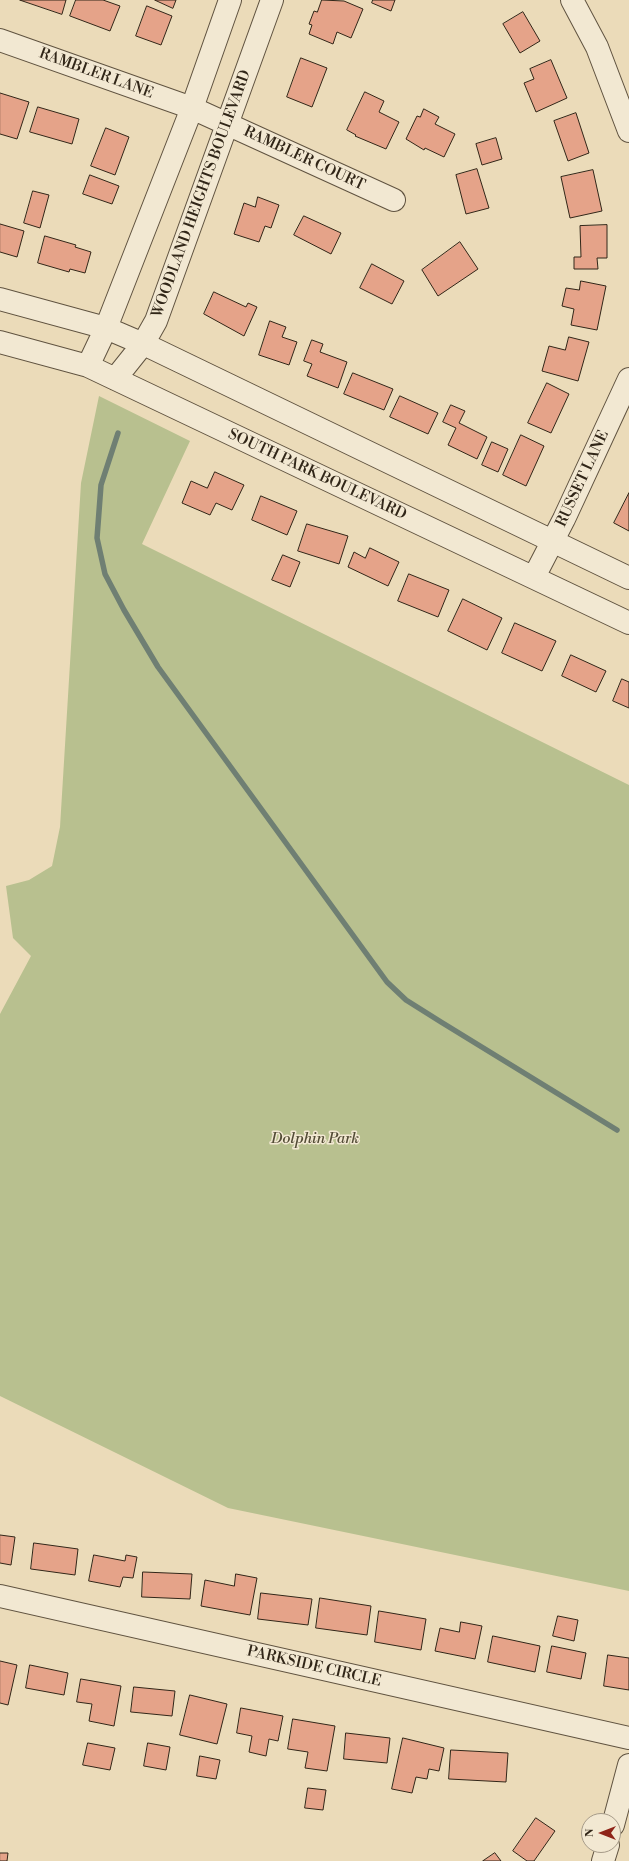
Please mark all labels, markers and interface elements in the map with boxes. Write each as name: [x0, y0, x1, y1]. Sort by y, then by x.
street label: RAMBLER LANE: [36, 45, 156, 103]
street label: WOODLAND HEIGHTS BOULEVARD: [149, 68, 255, 320]
street label: RAMBLER COURT: [240, 123, 368, 195]
street label: SOUTH PARK BOULEVARD: [225, 426, 409, 524]
street label: RUSSET LANE: [553, 428, 613, 530]
park label: Dolphin Park: [271, 1130, 359, 1148]
street label: PARKSIDE CIRCLE: [245, 1643, 383, 1691]
north arrow: [581, 1813, 621, 1853]
text: N: [583, 1829, 597, 1837]

